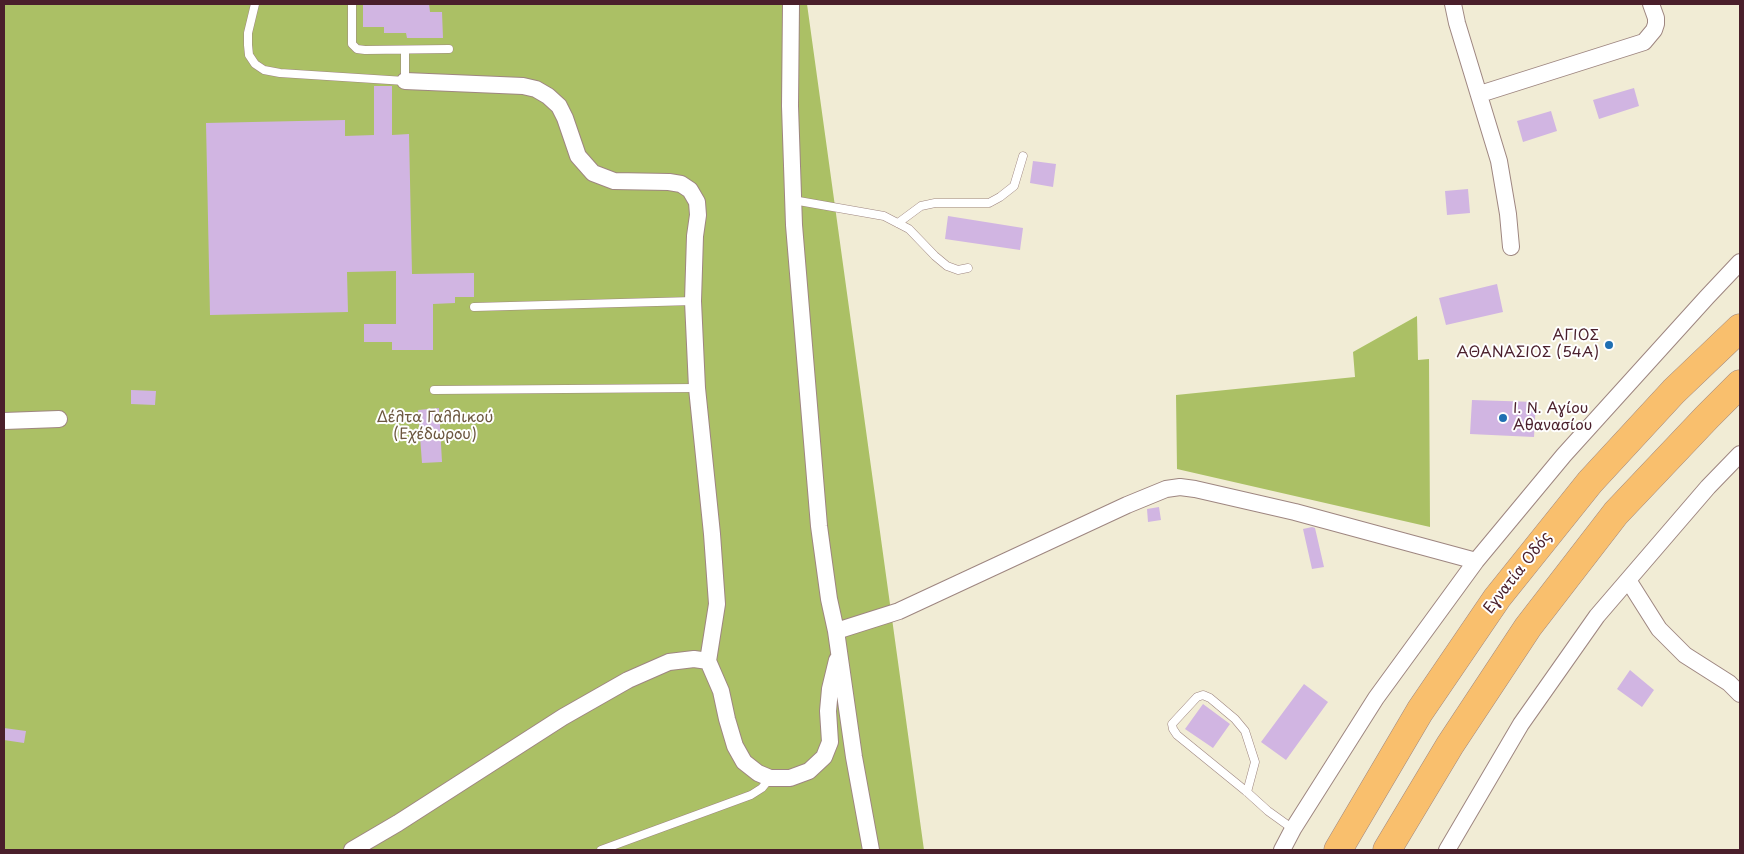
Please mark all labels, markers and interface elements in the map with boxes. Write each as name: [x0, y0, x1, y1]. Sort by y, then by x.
place label: ΑΓΙΟΣ ΑΘΑΝΑΣΙΟΣ (54Α): [1456, 327, 1599, 362]
marker: ΑΓΙΟΣ ΑΘΑΝΑΣΙΟΣ (54Α): [1603, 339, 1615, 351]
place label: Ι. Ν. Αγίου Αθανασίου: [1513, 400, 1592, 435]
park label: Δέλτα Γαλλικού (Εχέδωρου): [377, 409, 493, 444]
marker: Ι. Ν. Αγίου Αθανασίου: [1497, 412, 1509, 424]
street label: Εγνατία Οδός: [1481, 529, 1555, 617]

